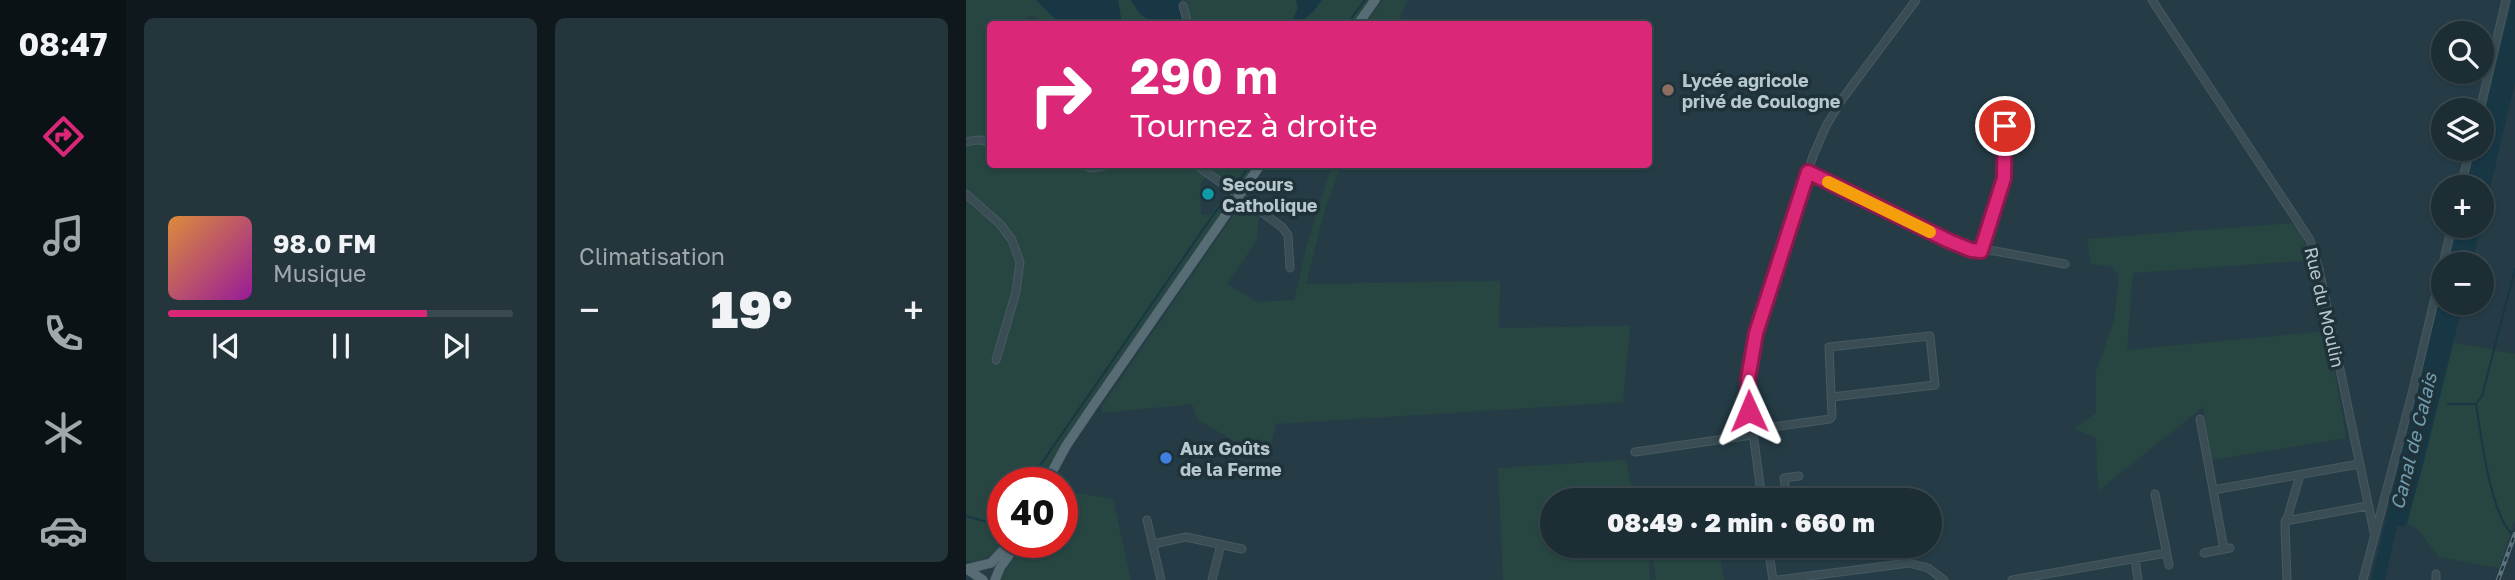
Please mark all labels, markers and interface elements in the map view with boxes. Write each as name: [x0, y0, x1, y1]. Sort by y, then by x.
map controls: [2431, 21, 2494, 315]
button: search: [2431, 21, 2494, 84]
text: 08:47: [19, 25, 107, 63]
text: 290 m: [1130, 46, 1278, 105]
icon: right: [1015, 49, 1106, 140]
place label: Lycée agricole privé de Coulogne: [1682, 69, 1841, 112]
marker: Lycée agricole privé de Coulogne: [1660, 82, 1676, 98]
pin: [1975, 96, 2035, 156]
button: layers: [2431, 98, 2494, 161]
text: Tournez à droite: [1130, 106, 1378, 144]
icon: arrive: [1986, 107, 2024, 145]
icon: directions: [39, 112, 88, 161]
place label: Secours Catholique: [1222, 173, 1318, 216]
button: +: [2431, 175, 2494, 238]
marker: Secours Catholique: [1200, 186, 1216, 202]
icon: music: [39, 211, 88, 260]
text: 98.0 FM: [273, 228, 376, 259]
text: Climatisation: [579, 242, 725, 270]
street label: Rue du Moulin: [2300, 245, 2350, 369]
button: −: [2431, 252, 2494, 315]
text: Musique: [273, 259, 366, 287]
text: 19°: [711, 277, 792, 339]
text: −: [579, 287, 600, 332]
text: +: [903, 287, 924, 332]
icon: phone: [39, 309, 88, 358]
icon: previous: [207, 327, 245, 365]
icon: pause: [322, 327, 360, 365]
icon: next: [437, 327, 475, 365]
water label: Canal de Calais: [2385, 369, 2441, 512]
position arrow: [1712, 374, 1786, 448]
icon: climate: [39, 408, 88, 457]
place label: Aux Goûts de la Ferme: [1180, 437, 1282, 480]
marker: Aux Goûts de la Ferme: [1158, 450, 1174, 466]
speed limit sign: 40: [987, 467, 1078, 558]
icon: car: [39, 506, 88, 555]
text: 08:49 · 2 min · 660 m: [1607, 507, 1875, 538]

